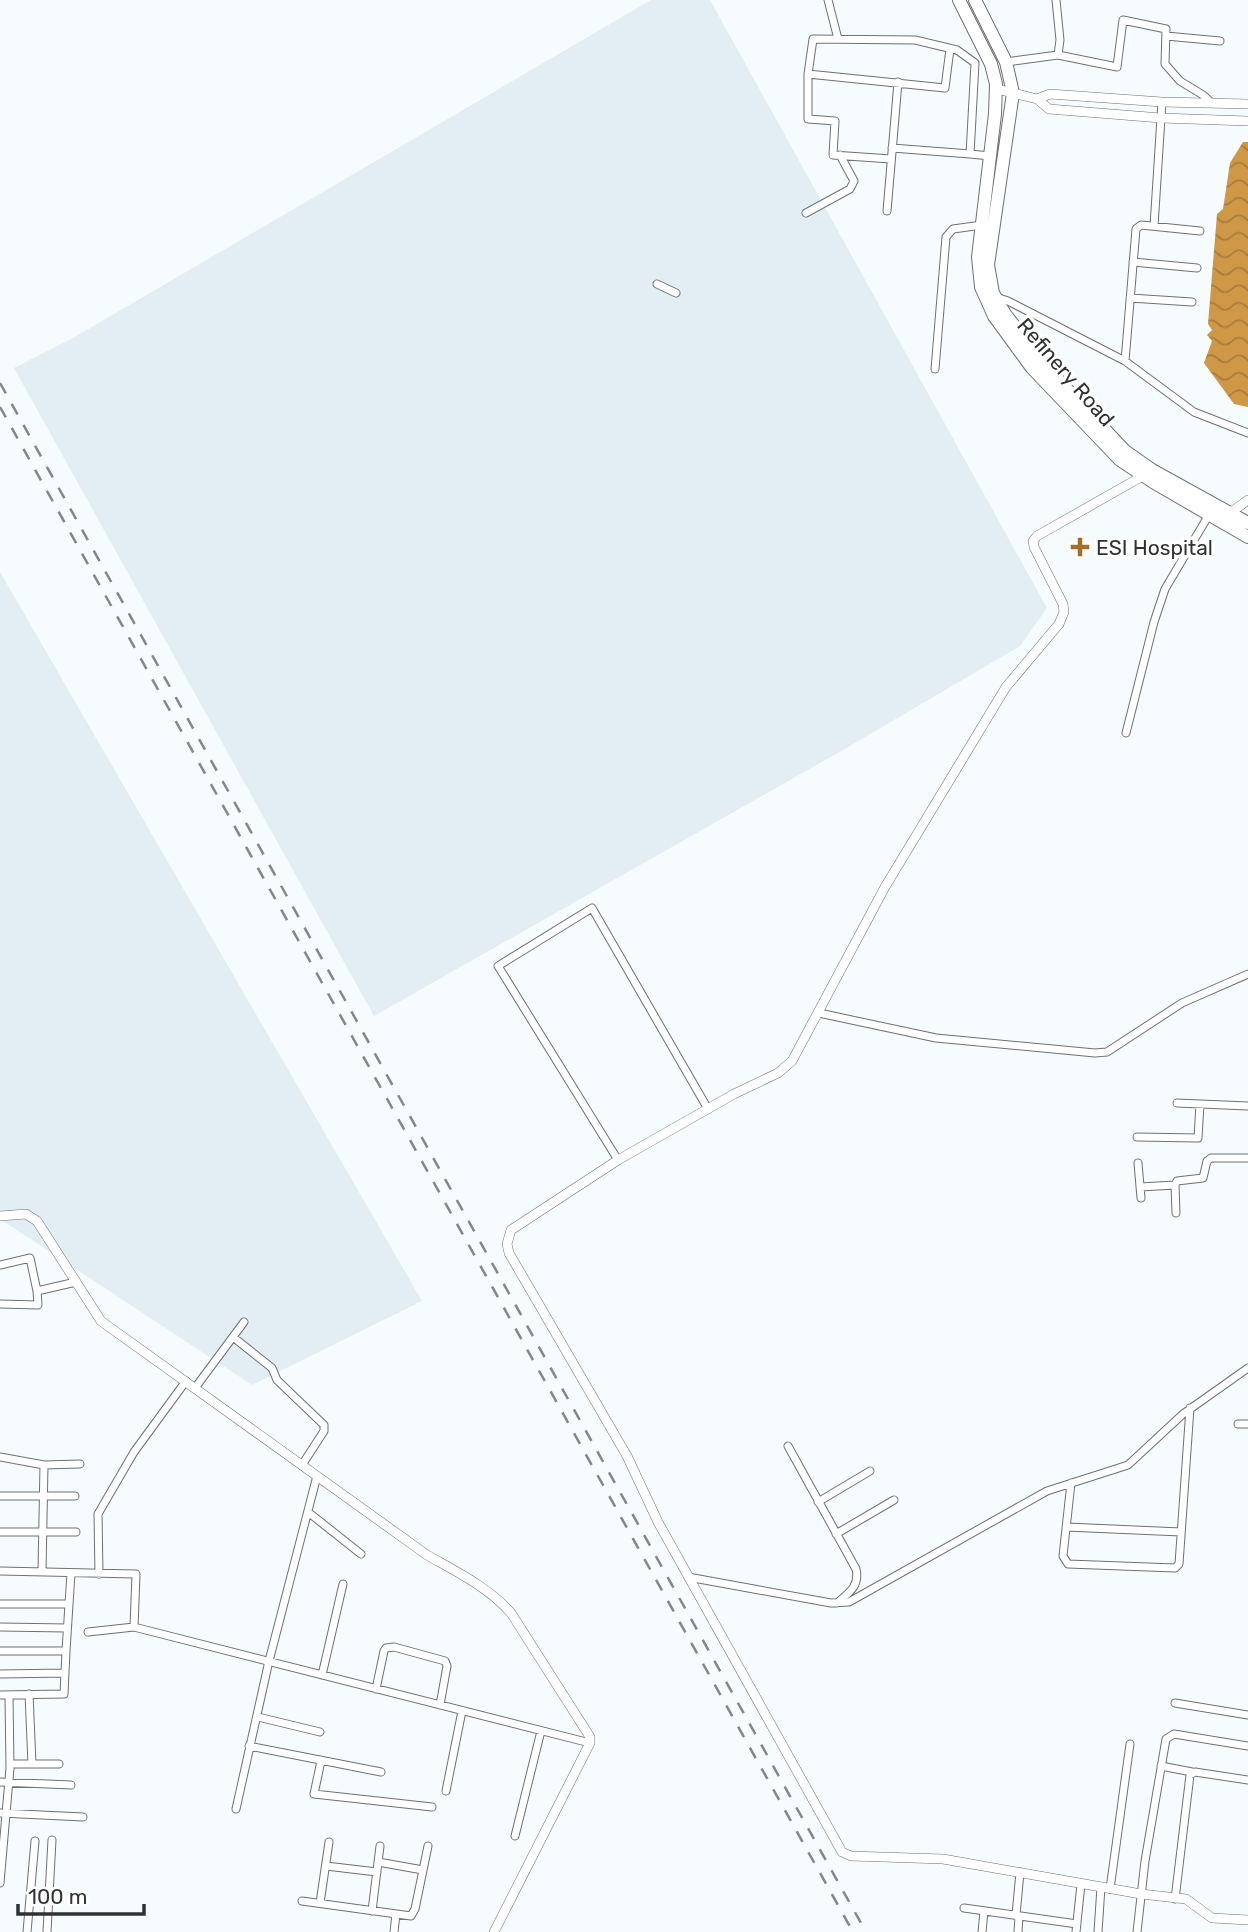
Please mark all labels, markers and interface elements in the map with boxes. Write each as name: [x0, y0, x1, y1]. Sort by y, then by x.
street label: Refinery Road: [1012, 313, 1120, 431]
place label: ESI Hospital: [1096, 535, 1213, 560]
marker: ESI Hospital: [1070, 537, 1090, 557]
scale bar: [18, 1872, 144, 1916]
text: 100 m: [28, 1884, 87, 1909]

